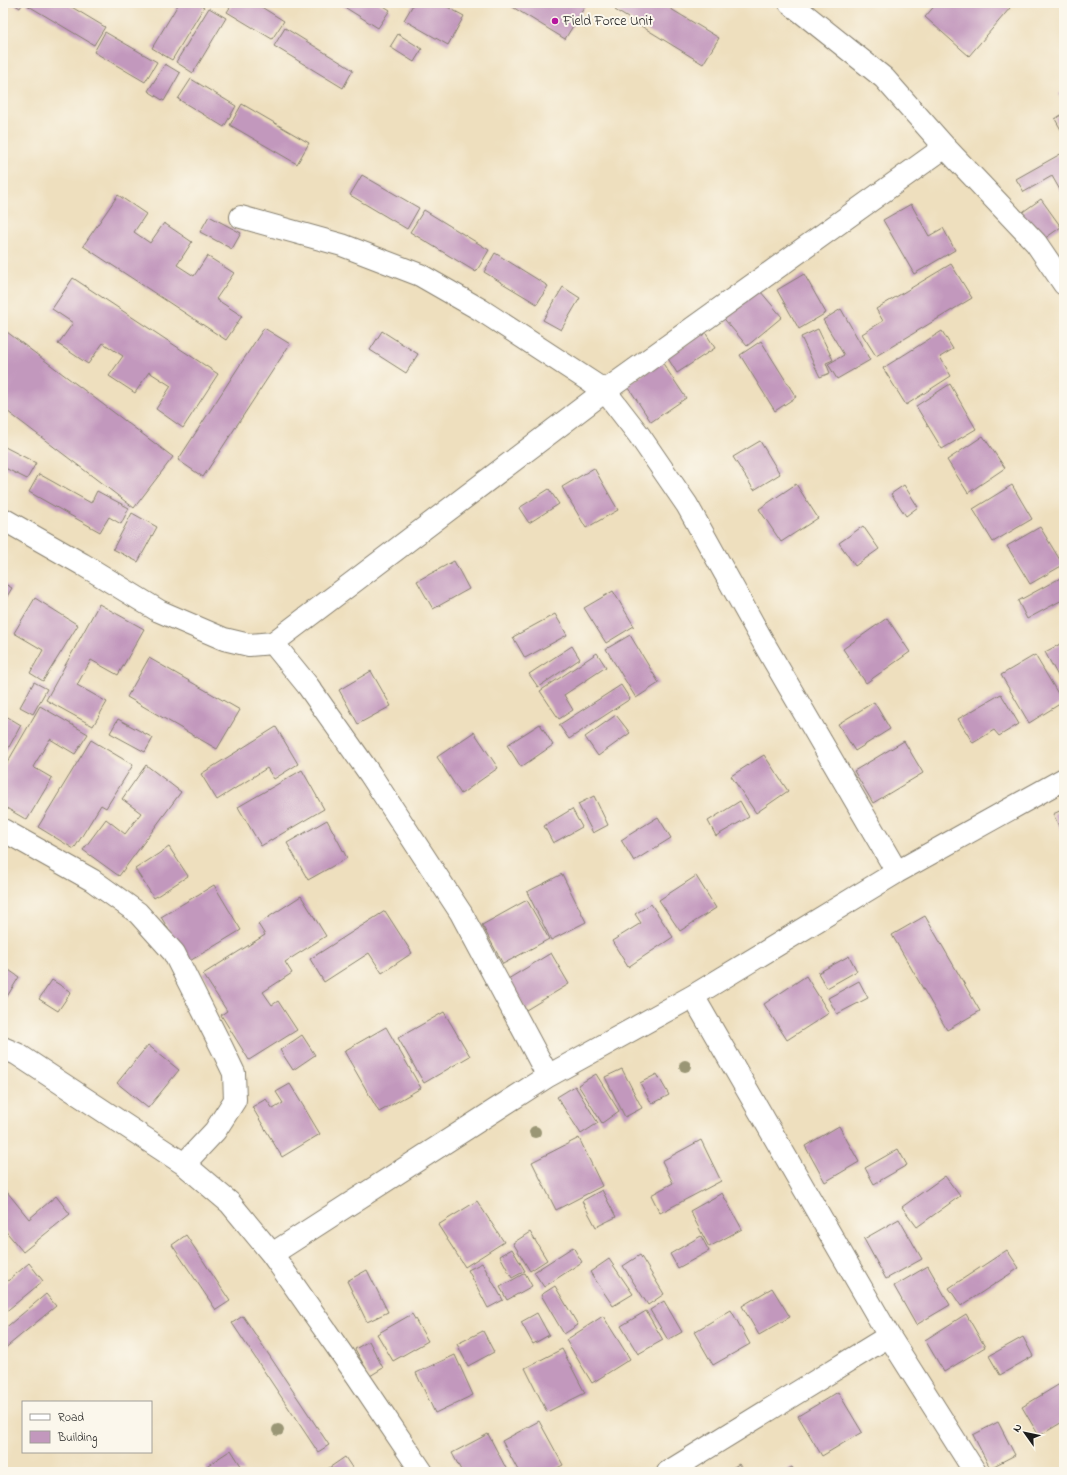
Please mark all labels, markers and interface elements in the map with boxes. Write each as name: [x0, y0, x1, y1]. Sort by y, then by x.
place label: Field Force Unit: [562, 11, 653, 32]
marker: Field Force Unit: [550, 16, 560, 26]
legend: [22, 1401, 152, 1453]
text: Road: [58, 1409, 84, 1427]
north arrow: [1005, 1413, 1045, 1453]
text: N: [1009, 1421, 1026, 1436]
text: Building: [57, 1429, 97, 1448]

